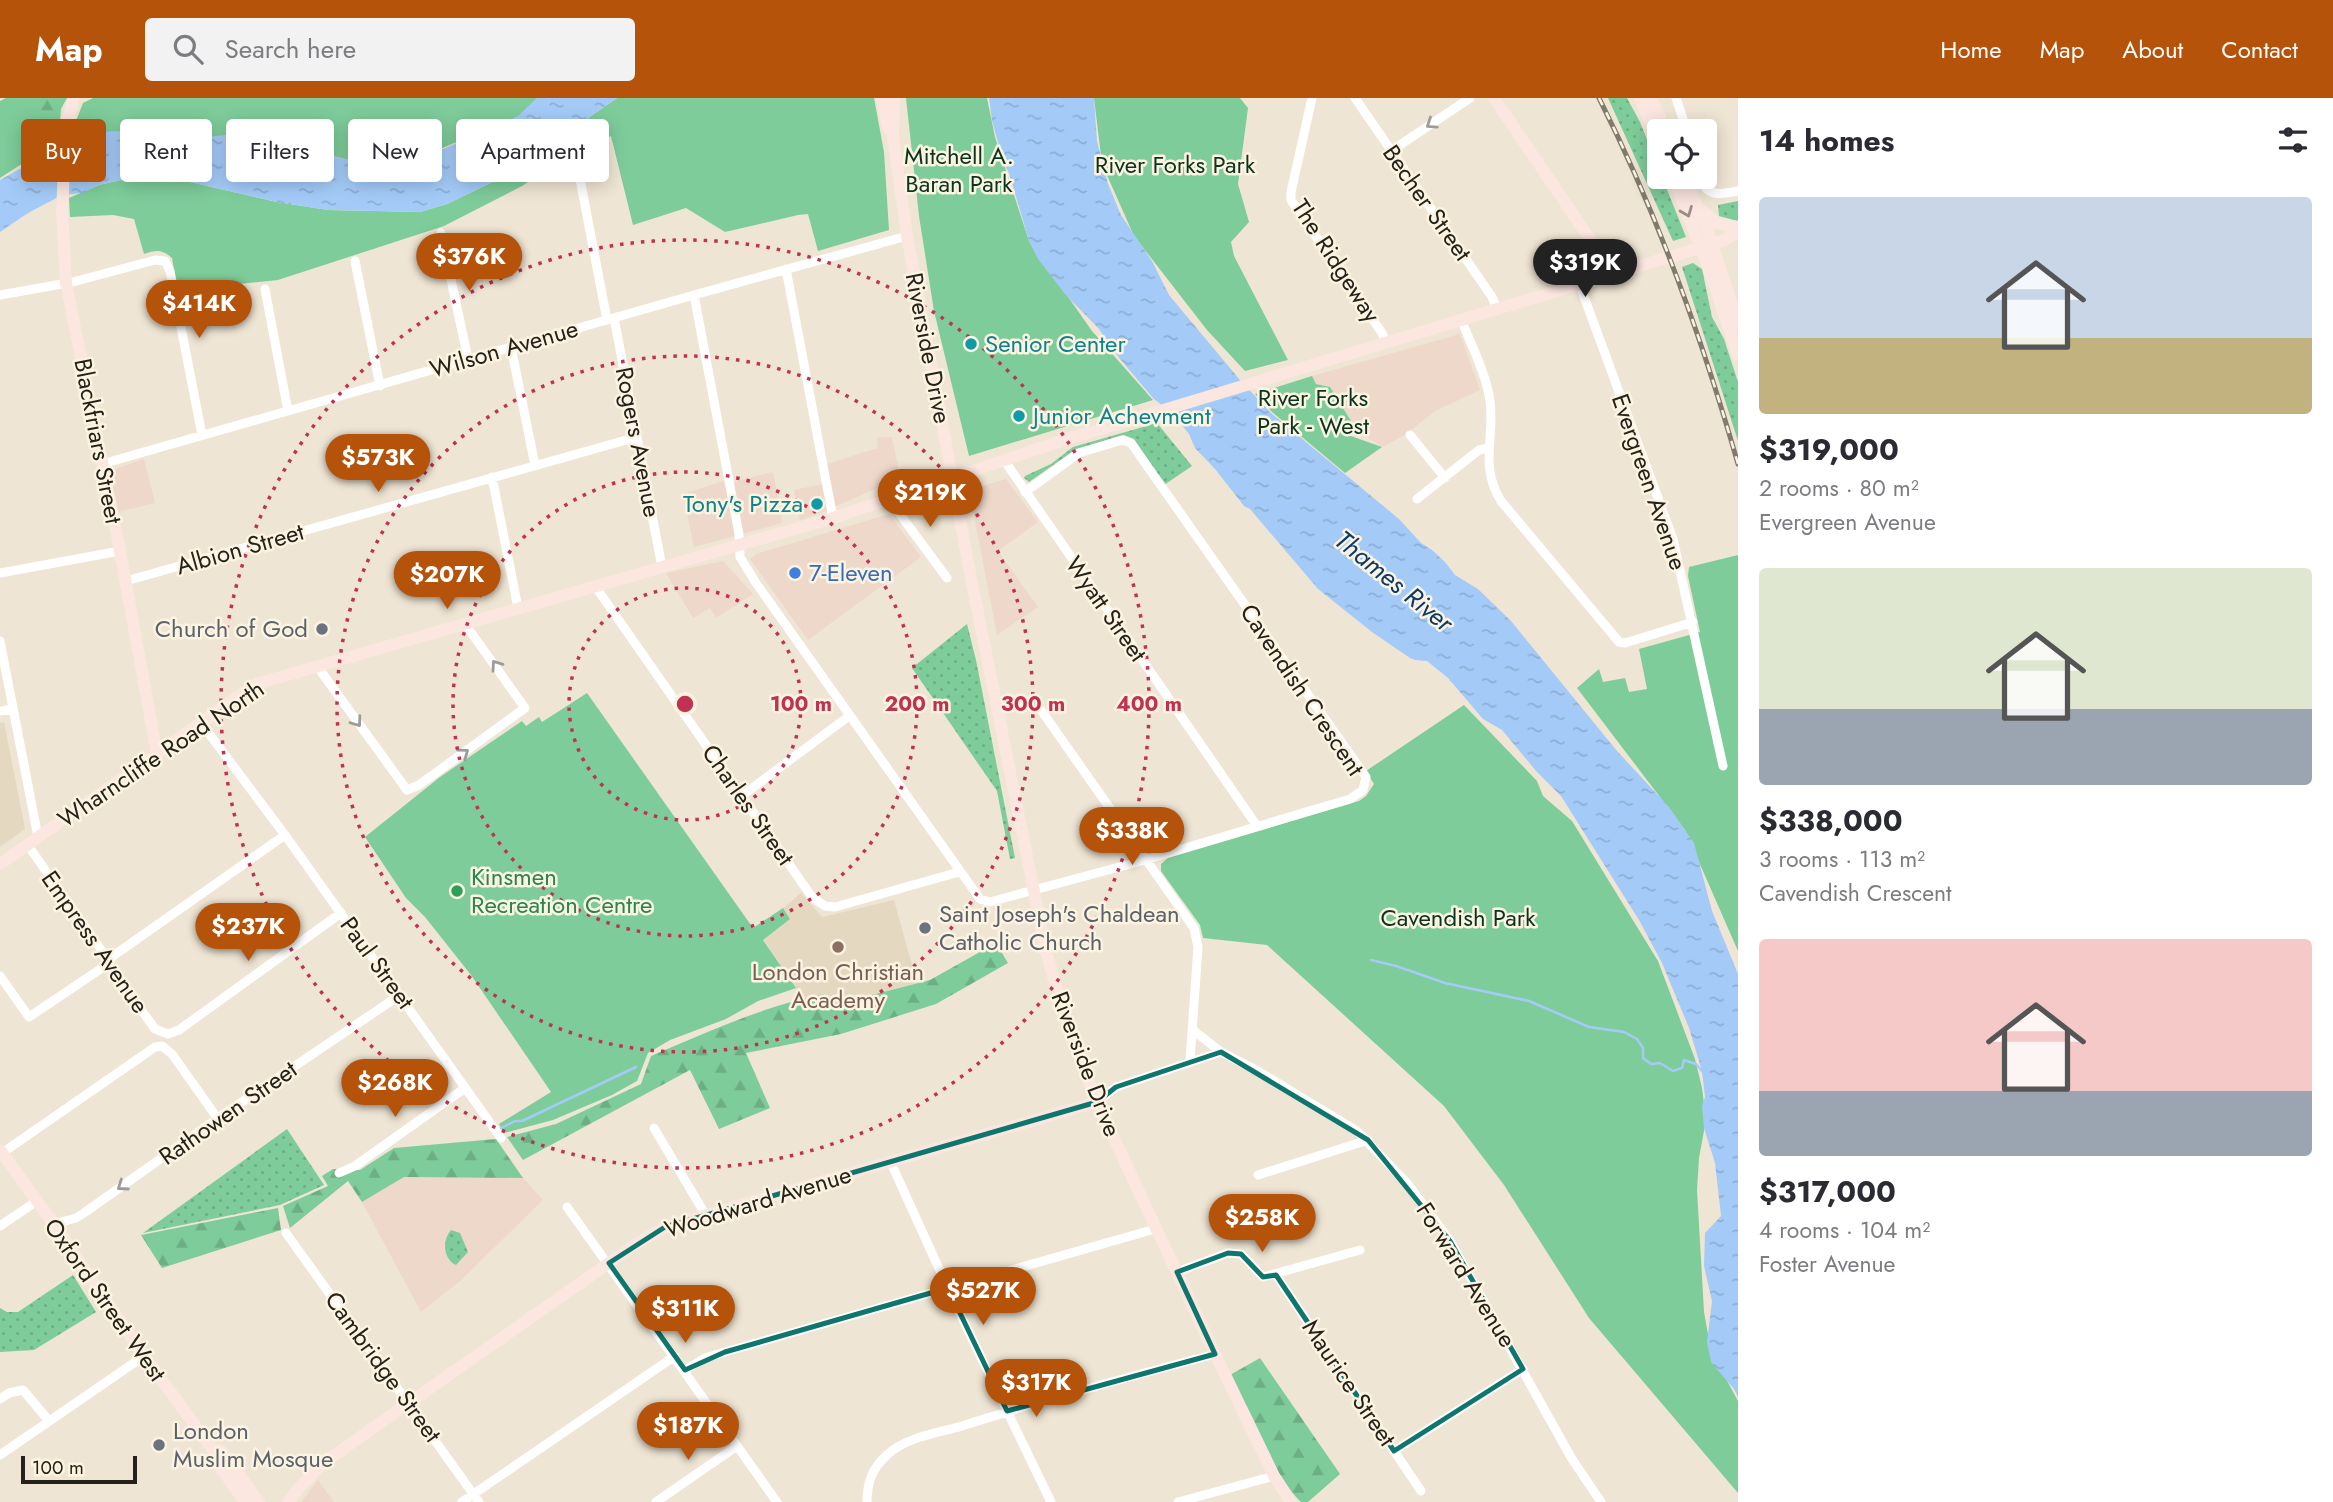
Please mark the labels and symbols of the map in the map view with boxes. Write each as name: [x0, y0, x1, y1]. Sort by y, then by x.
one-way arrow: [1425, 116, 1438, 129]
street label: Becher Street: [1374, 137, 1481, 268]
park label: Mitchell A. Baran Park: [904, 138, 1014, 201]
park label: River Forks Park: [1095, 147, 1256, 182]
street label: The Ridgeway: [1283, 192, 1390, 330]
one-way arrow: [1679, 204, 1693, 217]
pin: $376K: [420, 234, 518, 293]
pin: $319K: [1536, 240, 1634, 299]
street label: Riverside Drive: [897, 269, 960, 426]
pin: $414K: [150, 280, 248, 340]
street label: Wilson Avenue: [426, 311, 582, 386]
place label: Senior Center: [985, 326, 1126, 361]
marker: Senior Center: [963, 336, 979, 352]
street label: Blackfriars Street: [65, 355, 132, 527]
street label: Rogers Avenue: [607, 364, 670, 520]
park label: River Forks Park - West: [1257, 380, 1369, 443]
street label: Evergreen Avenue: [1603, 389, 1696, 575]
place label: Junior Achevment: [1030, 398, 1211, 433]
marker: Junior Achevment: [1011, 408, 1027, 424]
pin: $573K: [329, 434, 427, 494]
pin: $219K: [881, 470, 979, 529]
place label: Tony's Pizza: [683, 486, 803, 521]
marker: Tony's Pizza: [809, 496, 825, 512]
street label: Albion Street: [172, 514, 308, 583]
water label: Thames River: [1326, 521, 1463, 642]
street label: Wyatt Street: [1057, 549, 1156, 669]
pin: $207K: [398, 552, 496, 611]
place label: 7-Eleven: [809, 555, 893, 590]
marker: 7-Eleven: [787, 565, 803, 581]
street label: Cavendish Crescent: [1232, 597, 1373, 783]
place label: Church of God: [155, 611, 308, 646]
marker: Church of God: [314, 621, 330, 637]
one-way arrow: [492, 660, 504, 673]
street label: Wharncliffe Road North: [50, 671, 271, 836]
text: 100 m: [770, 689, 832, 719]
text: 200 m: [884, 689, 950, 719]
text: 300 m: [1001, 689, 1065, 719]
text: 400 m: [1116, 689, 1182, 719]
centre of rings: [673, 692, 697, 716]
one-way arrow: [349, 714, 361, 727]
street label: Charles Street: [694, 737, 803, 873]
one-way arrow: [456, 749, 469, 761]
pin: $338K: [1083, 808, 1181, 867]
place label: Kinsmen Recreation Centre: [471, 859, 652, 922]
street label: Empress Avenue: [33, 863, 158, 1020]
marker: Kinsmen Recreation Centre: [449, 883, 465, 899]
place label: Saint Joseph's Chaldean Catholic Church: [939, 896, 1180, 959]
park label: Cavendish Park: [1380, 900, 1536, 935]
pin: $237K: [199, 904, 297, 963]
street label: Paul Street: [332, 909, 423, 1016]
marker: Saint Joseph's Chaldean Catholic Church: [917, 920, 933, 936]
marker: London Christian Academy: [830, 939, 846, 955]
place label: London Christian Academy: [752, 954, 924, 1017]
street label: Riverside Drive: [1043, 986, 1130, 1142]
street label: Rathowen Street: [152, 1052, 304, 1173]
pin: $268K: [346, 1060, 444, 1119]
street label: Woodward Avenue: [660, 1157, 855, 1247]
one-way arrow: [117, 1178, 130, 1190]
pin: $258K: [1213, 1194, 1311, 1254]
street label: Forward Avenue: [1408, 1195, 1525, 1354]
street label: Oxford Street West: [36, 1211, 175, 1389]
pin: $527K: [934, 1268, 1032, 1327]
street label: Cambridge Street: [317, 1284, 450, 1450]
pin: $311K: [636, 1286, 734, 1345]
street label: Maurice Street: [1294, 1312, 1405, 1453]
pin: $317K: [987, 1360, 1085, 1419]
pin: $187K: [639, 1402, 737, 1462]
place label: London Muslim Mosque: [173, 1413, 333, 1476]
marker: London Muslim Mosque: [151, 1437, 167, 1453]
scale bar: [21, 1453, 136, 1485]

